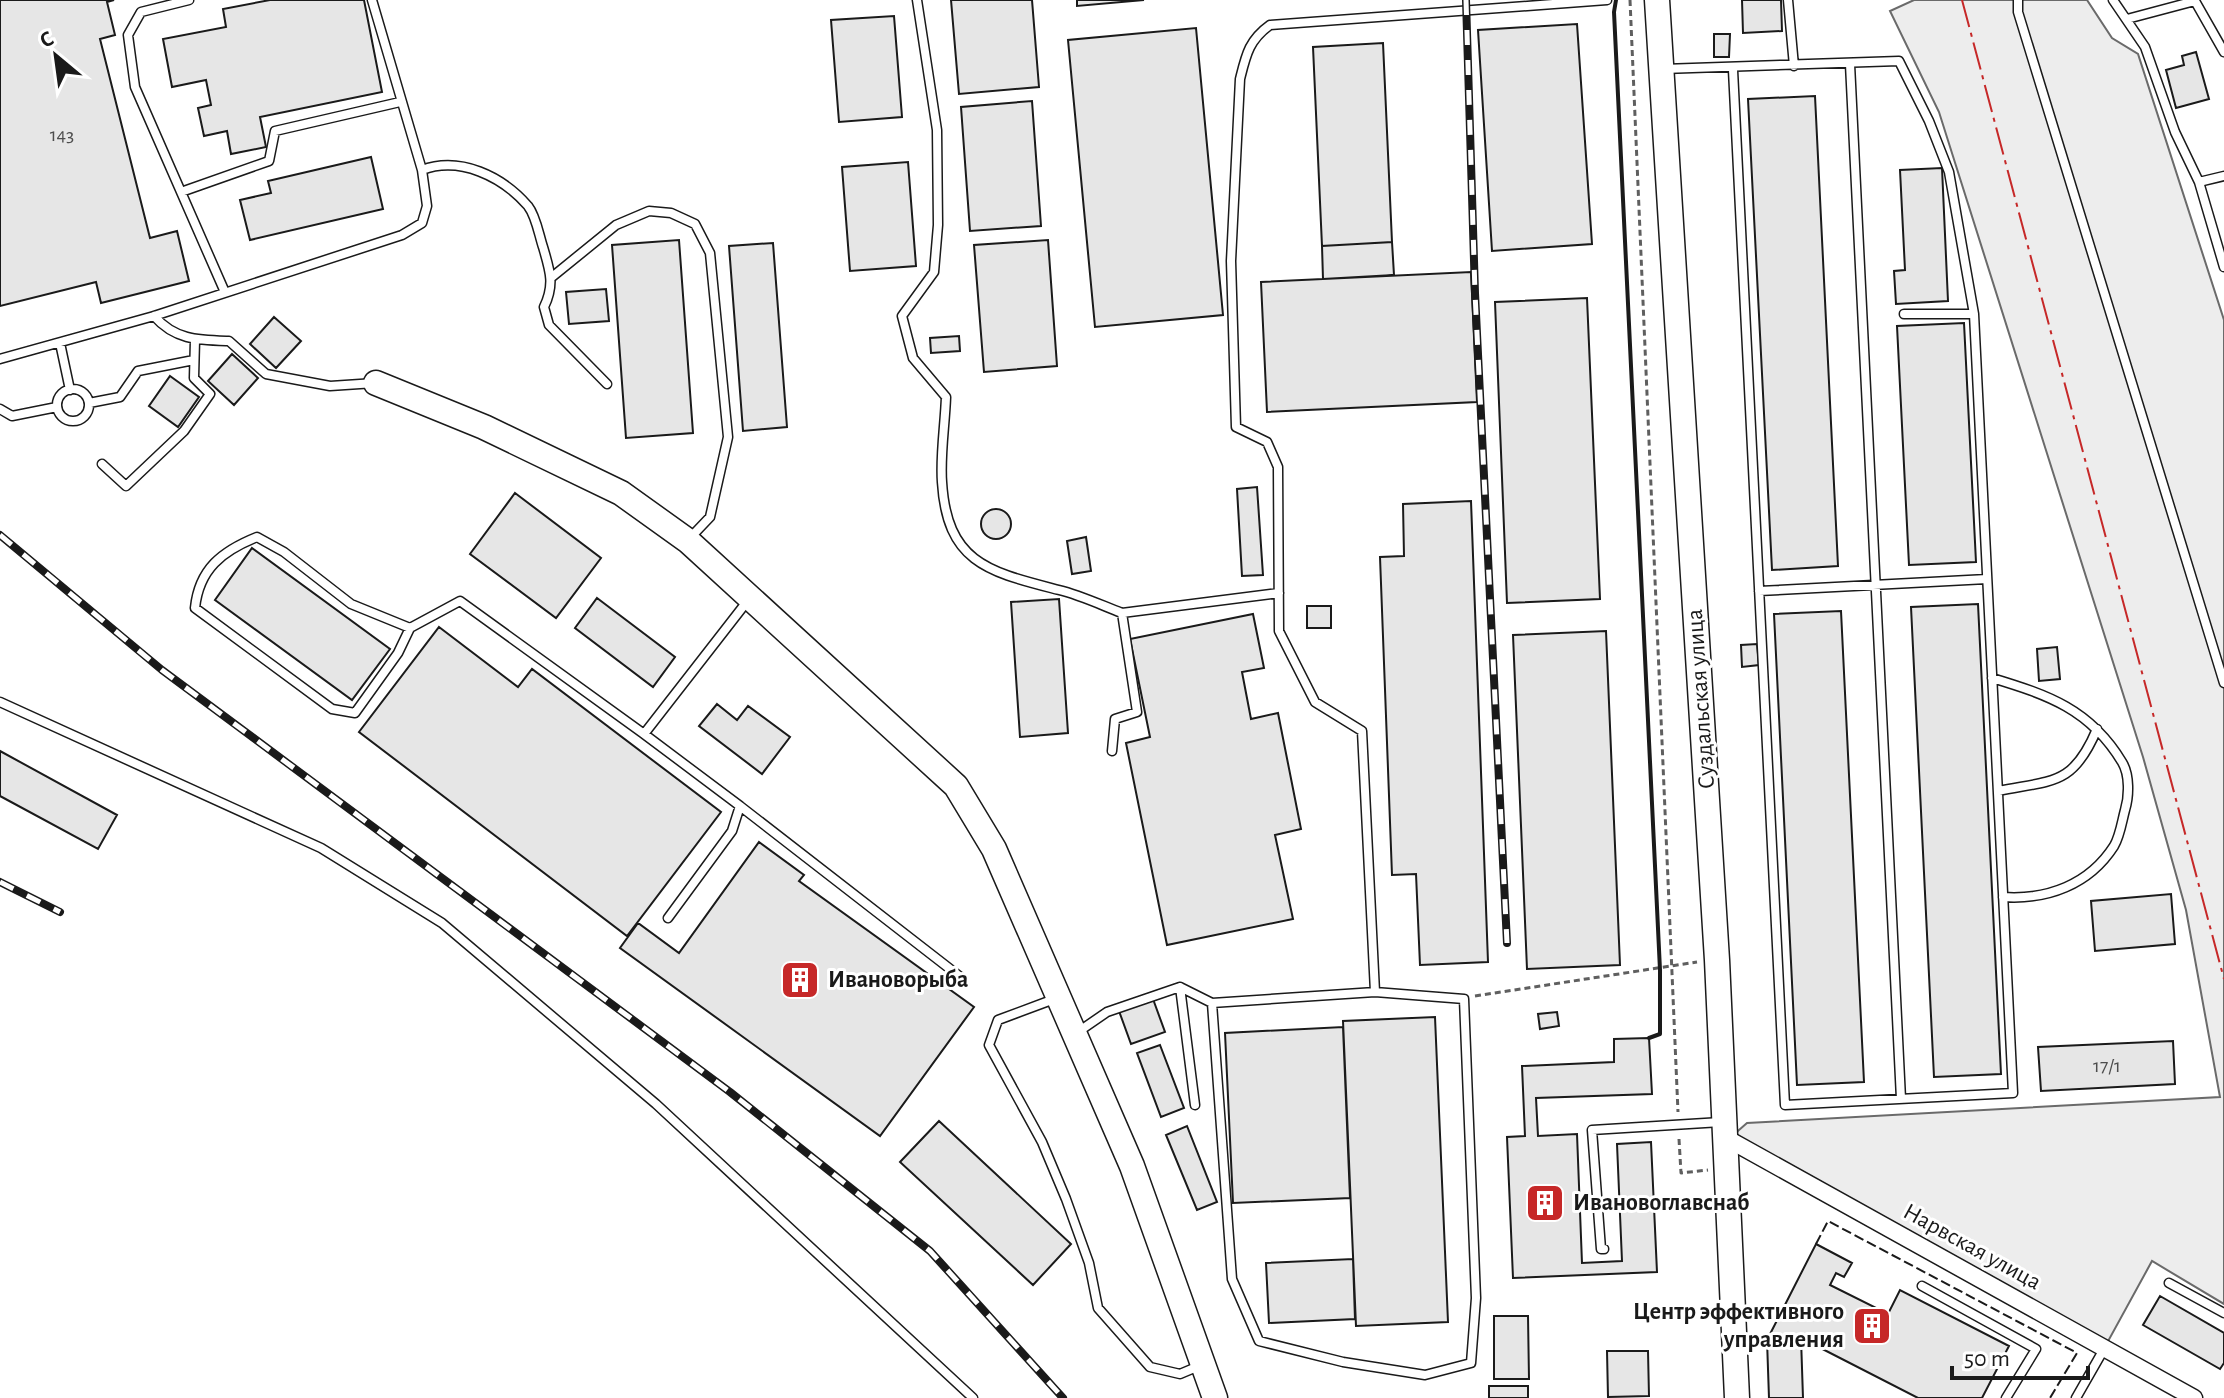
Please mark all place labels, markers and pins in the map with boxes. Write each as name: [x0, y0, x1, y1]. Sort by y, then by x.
building icon: Ивановорыба: [779, 959, 821, 1001]
place label: Ивановорыба: [828, 968, 968, 992]
building icon: Ивановоглавснаб: [1524, 1182, 1566, 1224]
place label: Ивановоглавснаб: [1573, 1191, 1750, 1215]
place label: Центр эффективного управления: [1633, 1300, 1844, 1352]
building icon: Центр эффективного управления: [1851, 1305, 1893, 1347]

